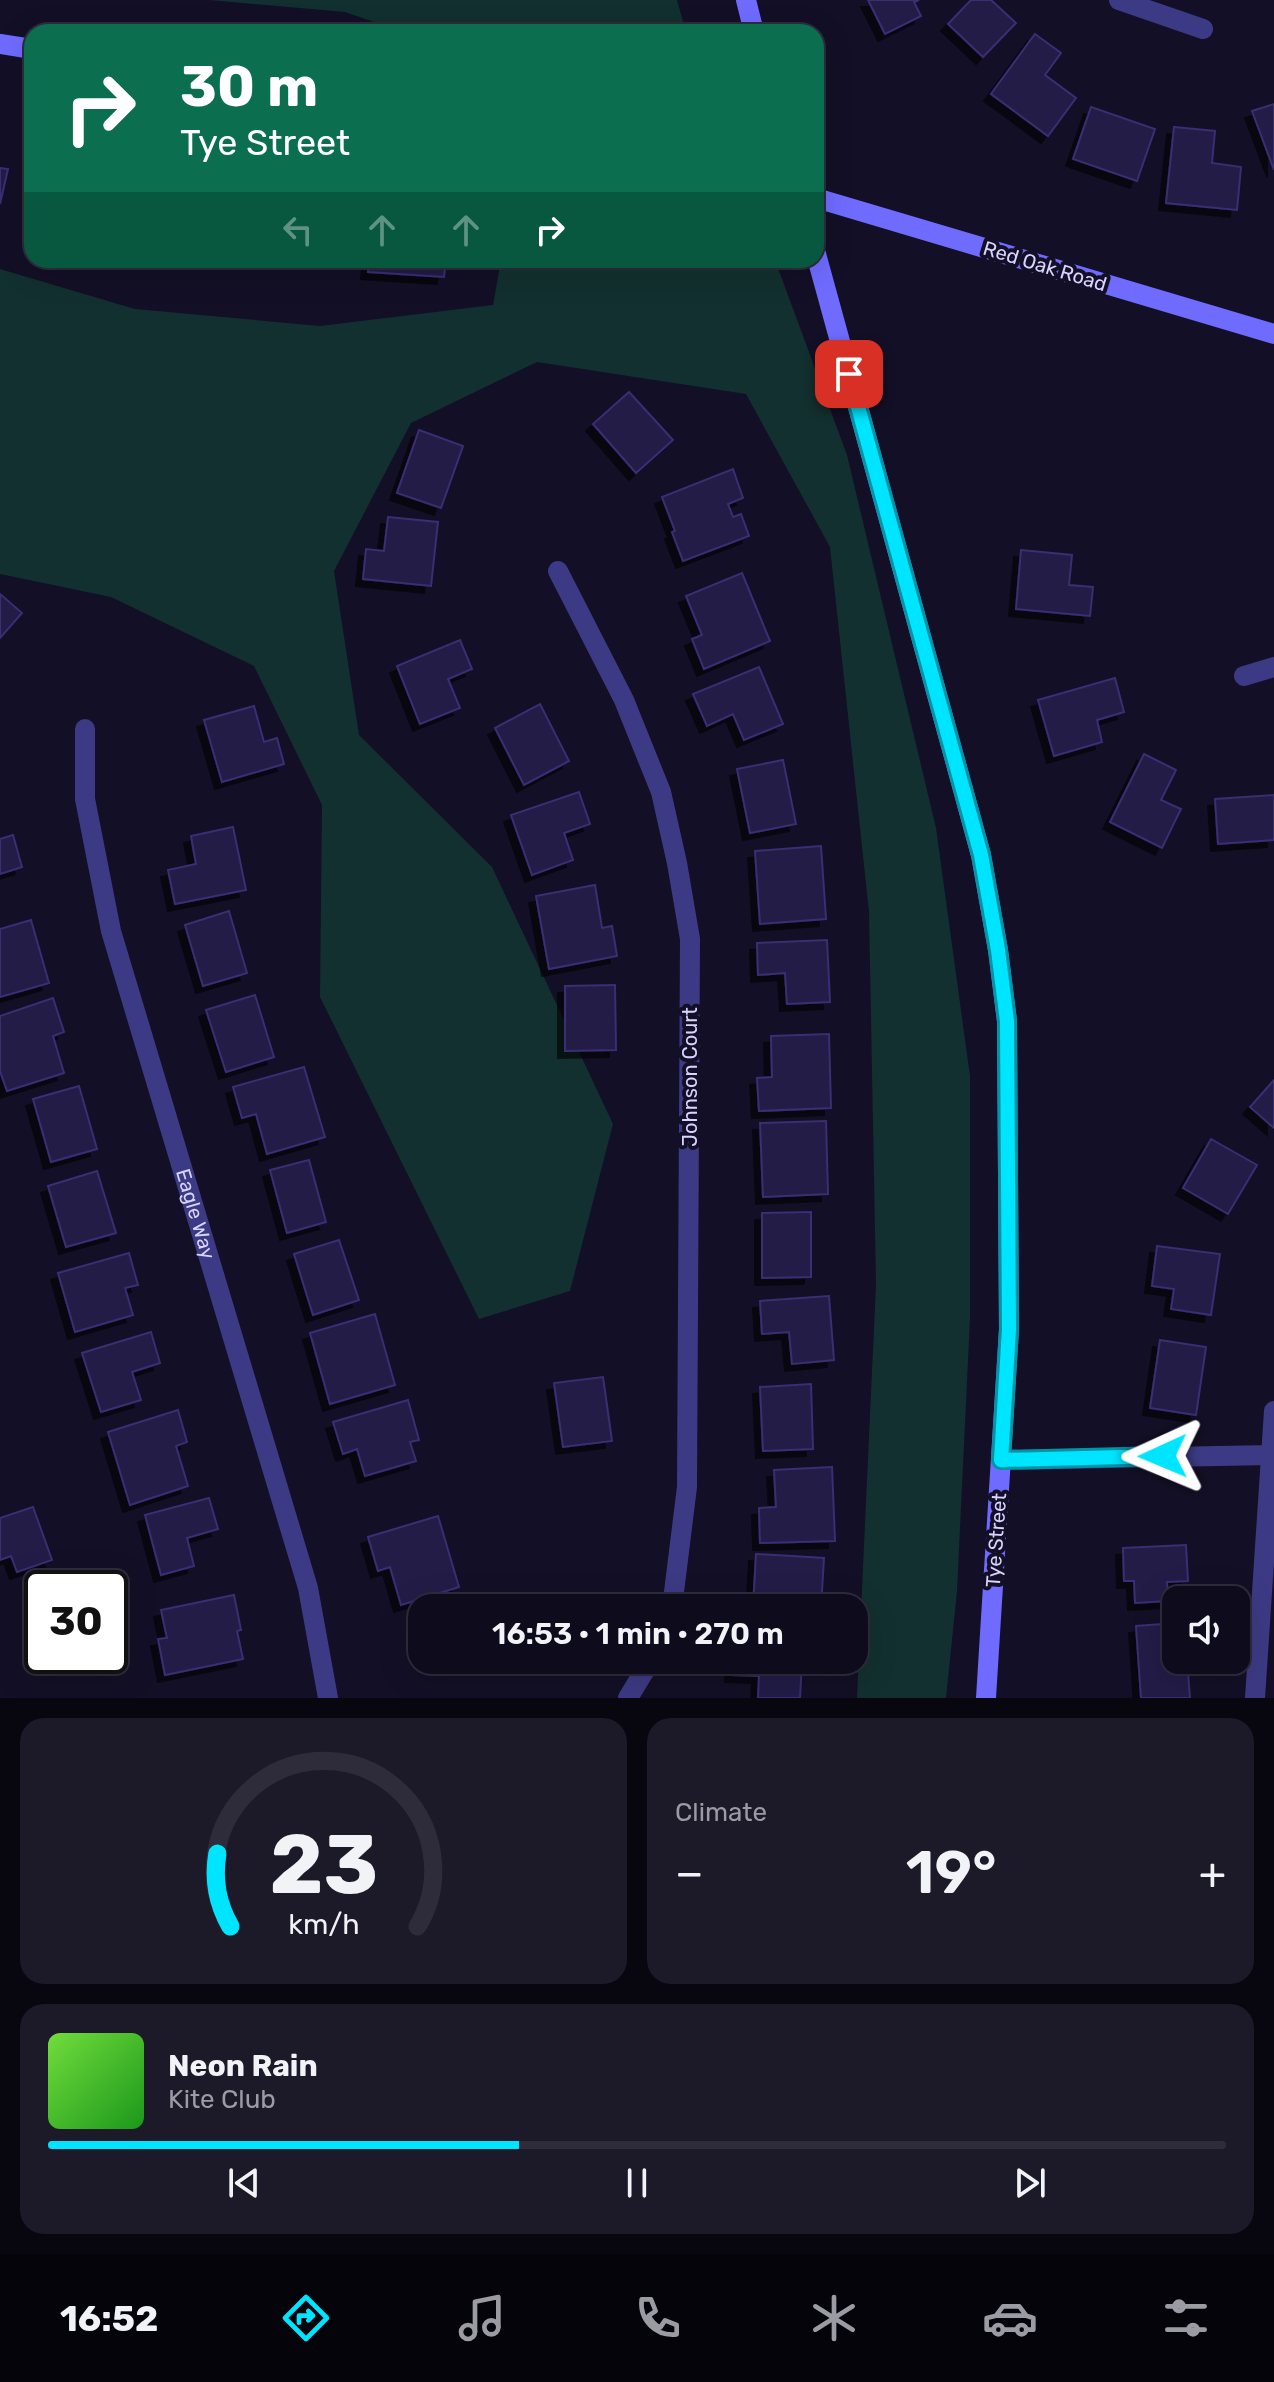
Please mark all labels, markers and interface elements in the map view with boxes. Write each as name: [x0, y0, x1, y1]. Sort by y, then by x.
text: 30 m: [180, 54, 318, 120]
icon: right: [48, 56, 152, 160]
text: Tye Street: [180, 121, 350, 164]
icon: left: [276, 208, 320, 252]
icon: ahead: [360, 208, 404, 252]
icon: ahead: [444, 208, 488, 252]
icon: right: [528, 208, 572, 252]
street label: Red Oak Road: [980, 236, 1110, 296]
pin: [815, 340, 883, 408]
icon: arrive: [827, 352, 871, 396]
street label: Johnson Court: [678, 1007, 702, 1147]
street label: Eagle Way: [171, 1166, 221, 1262]
position arrow: [1121, 1414, 1205, 1498]
street label: Tye Street: [981, 1492, 1011, 1588]
speed limit sign: 30: [24, 1570, 128, 1674]
map controls: [1162, 1586, 1250, 1674]
button: sound: [1162, 1586, 1250, 1674]
text: 16:53 · 1 min · 270 m: [492, 1616, 784, 1652]
text: Climate: [675, 1797, 767, 1828]
text: 23: [269, 1815, 378, 1914]
text: 19°: [906, 1837, 996, 1908]
text: −: [675, 1847, 704, 1899]
text: +: [1199, 1847, 1226, 1899]
text: km/h: [288, 1907, 359, 1941]
text: Neon Rain: [168, 2048, 318, 2084]
text: Kite Club: [168, 2084, 276, 2115]
icon: previous: [222, 2161, 266, 2205]
icon: pause: [615, 2161, 659, 2205]
icon: next: [1008, 2161, 1052, 2205]
icon: directions: [278, 2290, 334, 2346]
icon: music: [454, 2290, 510, 2346]
icon: phone: [630, 2290, 686, 2346]
icon: climate: [806, 2290, 862, 2346]
icon: car: [982, 2290, 1038, 2346]
icon: filters: [1158, 2290, 1214, 2346]
text: 16:52: [60, 2297, 158, 2340]

